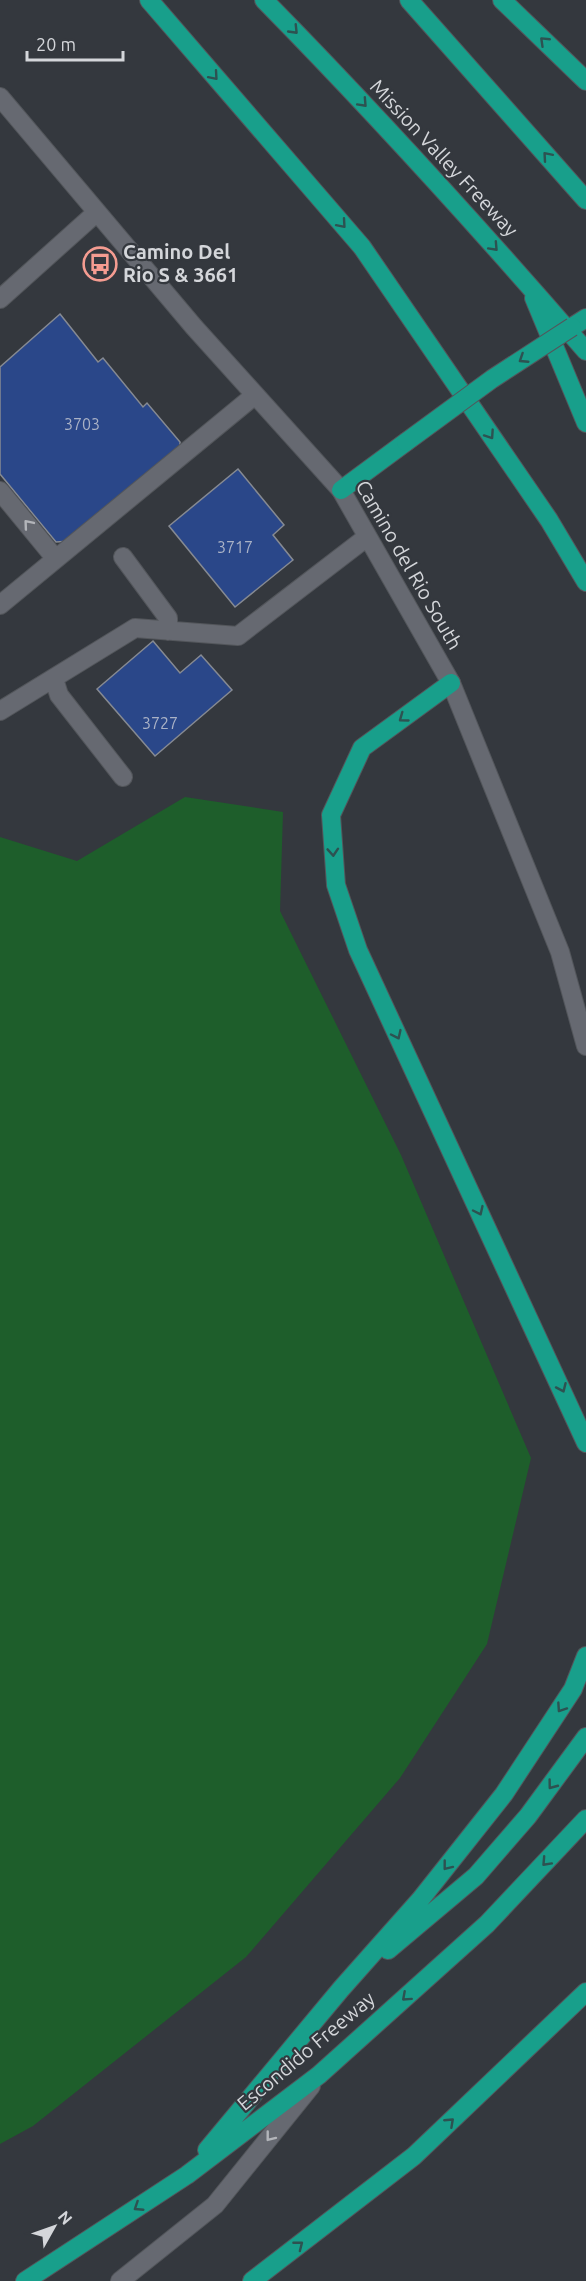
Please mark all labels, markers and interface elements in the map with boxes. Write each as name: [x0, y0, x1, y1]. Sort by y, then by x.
one-way arrow: [286, 23, 297, 34]
scale bar: [27, 24, 123, 62]
text: 20 m: [36, 34, 76, 54]
one-way arrow: [541, 37, 552, 48]
one-way arrow: [207, 69, 218, 80]
street label: Mission Valley Freeway: [366, 75, 523, 241]
one-way arrow: [355, 96, 366, 107]
one-way arrow: [543, 152, 554, 163]
one-way arrow: [335, 217, 346, 228]
place label: Camino Del Rio S & 3661: [123, 240, 238, 286]
one-way arrow: [487, 240, 498, 251]
bus stop icon: Camino Del Rio S & 3661: [82, 246, 118, 282]
one-way arrow: [519, 352, 529, 364]
house number: 3703: [64, 415, 100, 433]
one-way arrow: [483, 428, 494, 439]
street label: Camino del Rio South: [352, 476, 467, 653]
one-way arrow: [24, 520, 35, 531]
house number: 3717: [217, 538, 253, 556]
one-way arrow: [399, 710, 410, 721]
house number: 3727: [142, 714, 178, 732]
one-way arrow: [326, 847, 339, 857]
one-way arrow: [389, 1028, 401, 1039]
one-way arrow: [472, 1205, 484, 1216]
one-way arrow: [555, 1381, 567, 1392]
one-way arrow: [557, 1701, 568, 1712]
one-way arrow: [548, 1778, 559, 1789]
one-way arrow: [542, 1855, 553, 1866]
one-way arrow: [443, 1859, 454, 1870]
street label: Escondido Freeway: [232, 1986, 379, 2115]
one-way arrow: [402, 1990, 413, 2001]
one-way arrow: [443, 2118, 453, 2129]
one-way arrow: [266, 2130, 277, 2141]
north arrow: [24, 2197, 84, 2257]
one-way arrow: [134, 2200, 145, 2211]
text: N: [55, 2207, 76, 2228]
one-way arrow: [292, 2242, 303, 2253]

